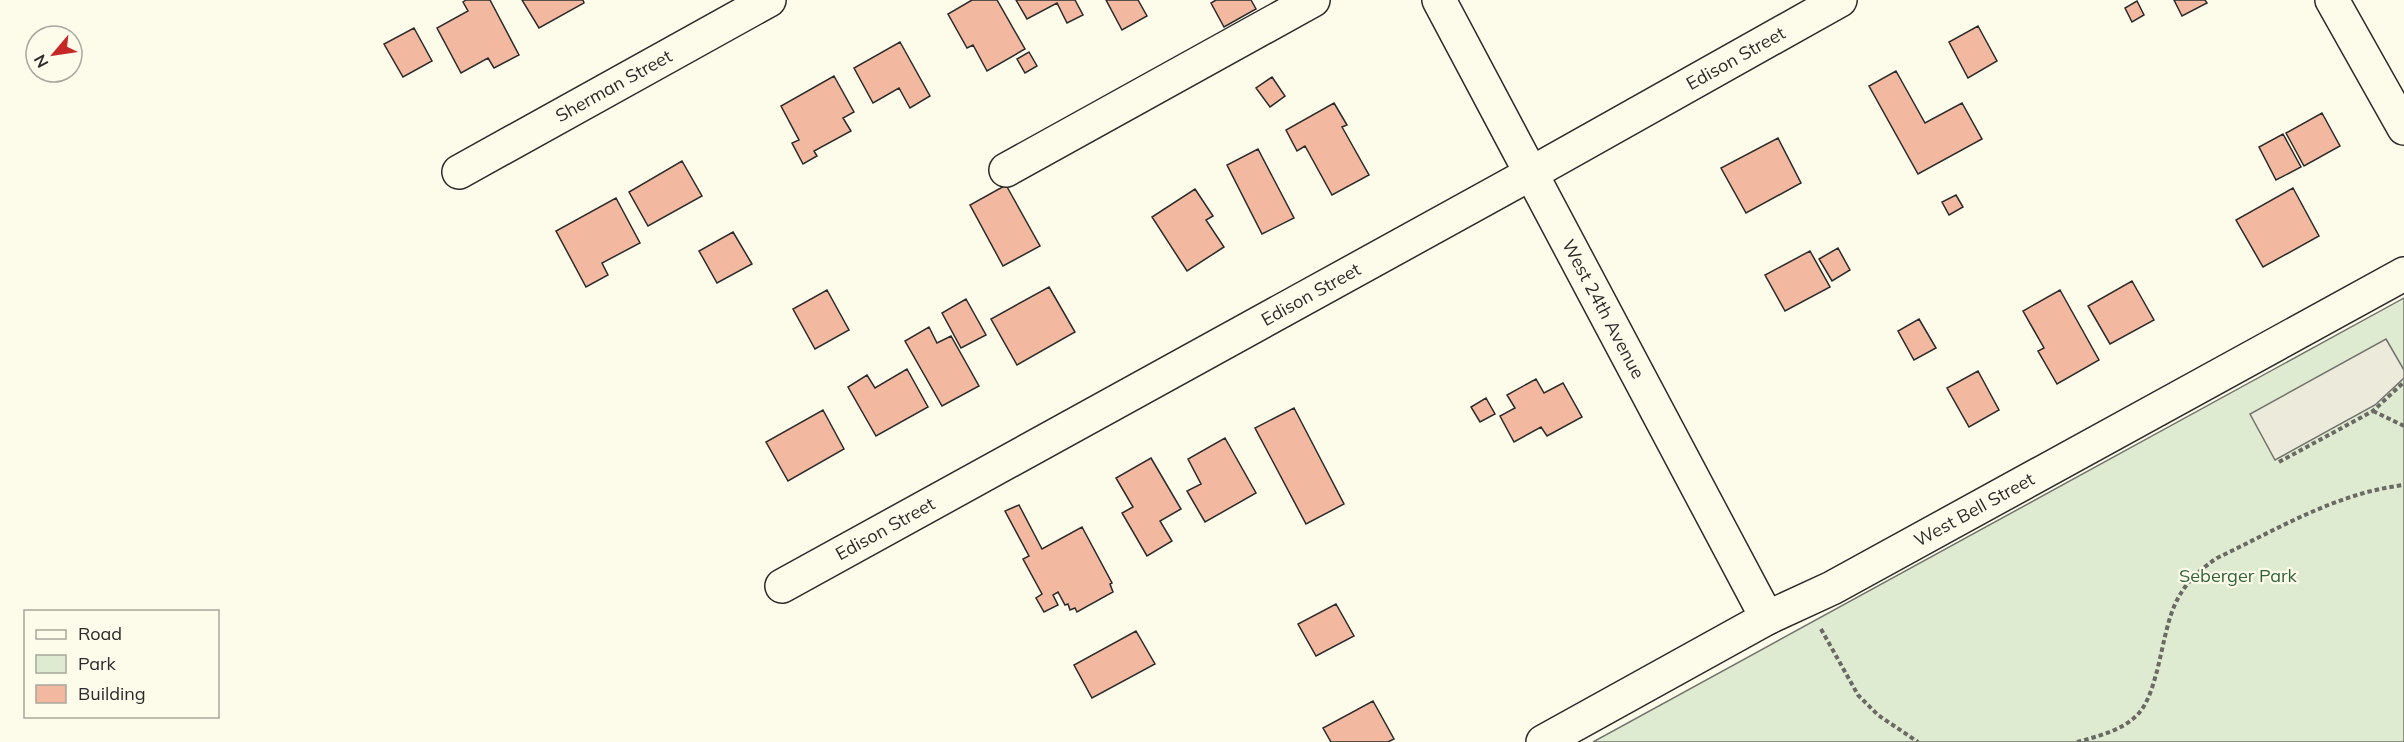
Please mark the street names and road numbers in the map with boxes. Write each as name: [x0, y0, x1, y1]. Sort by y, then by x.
street label: Edison Street: [1682, 21, 1789, 95]
street label: Sherman Street: [551, 44, 676, 127]
street label: West 24th Avenue: [1557, 235, 1650, 383]
street label: Edison Street: [1257, 258, 1365, 331]
street label: West Bell Street: [1910, 467, 2038, 552]
street label: Edison Street: [831, 492, 939, 565]

